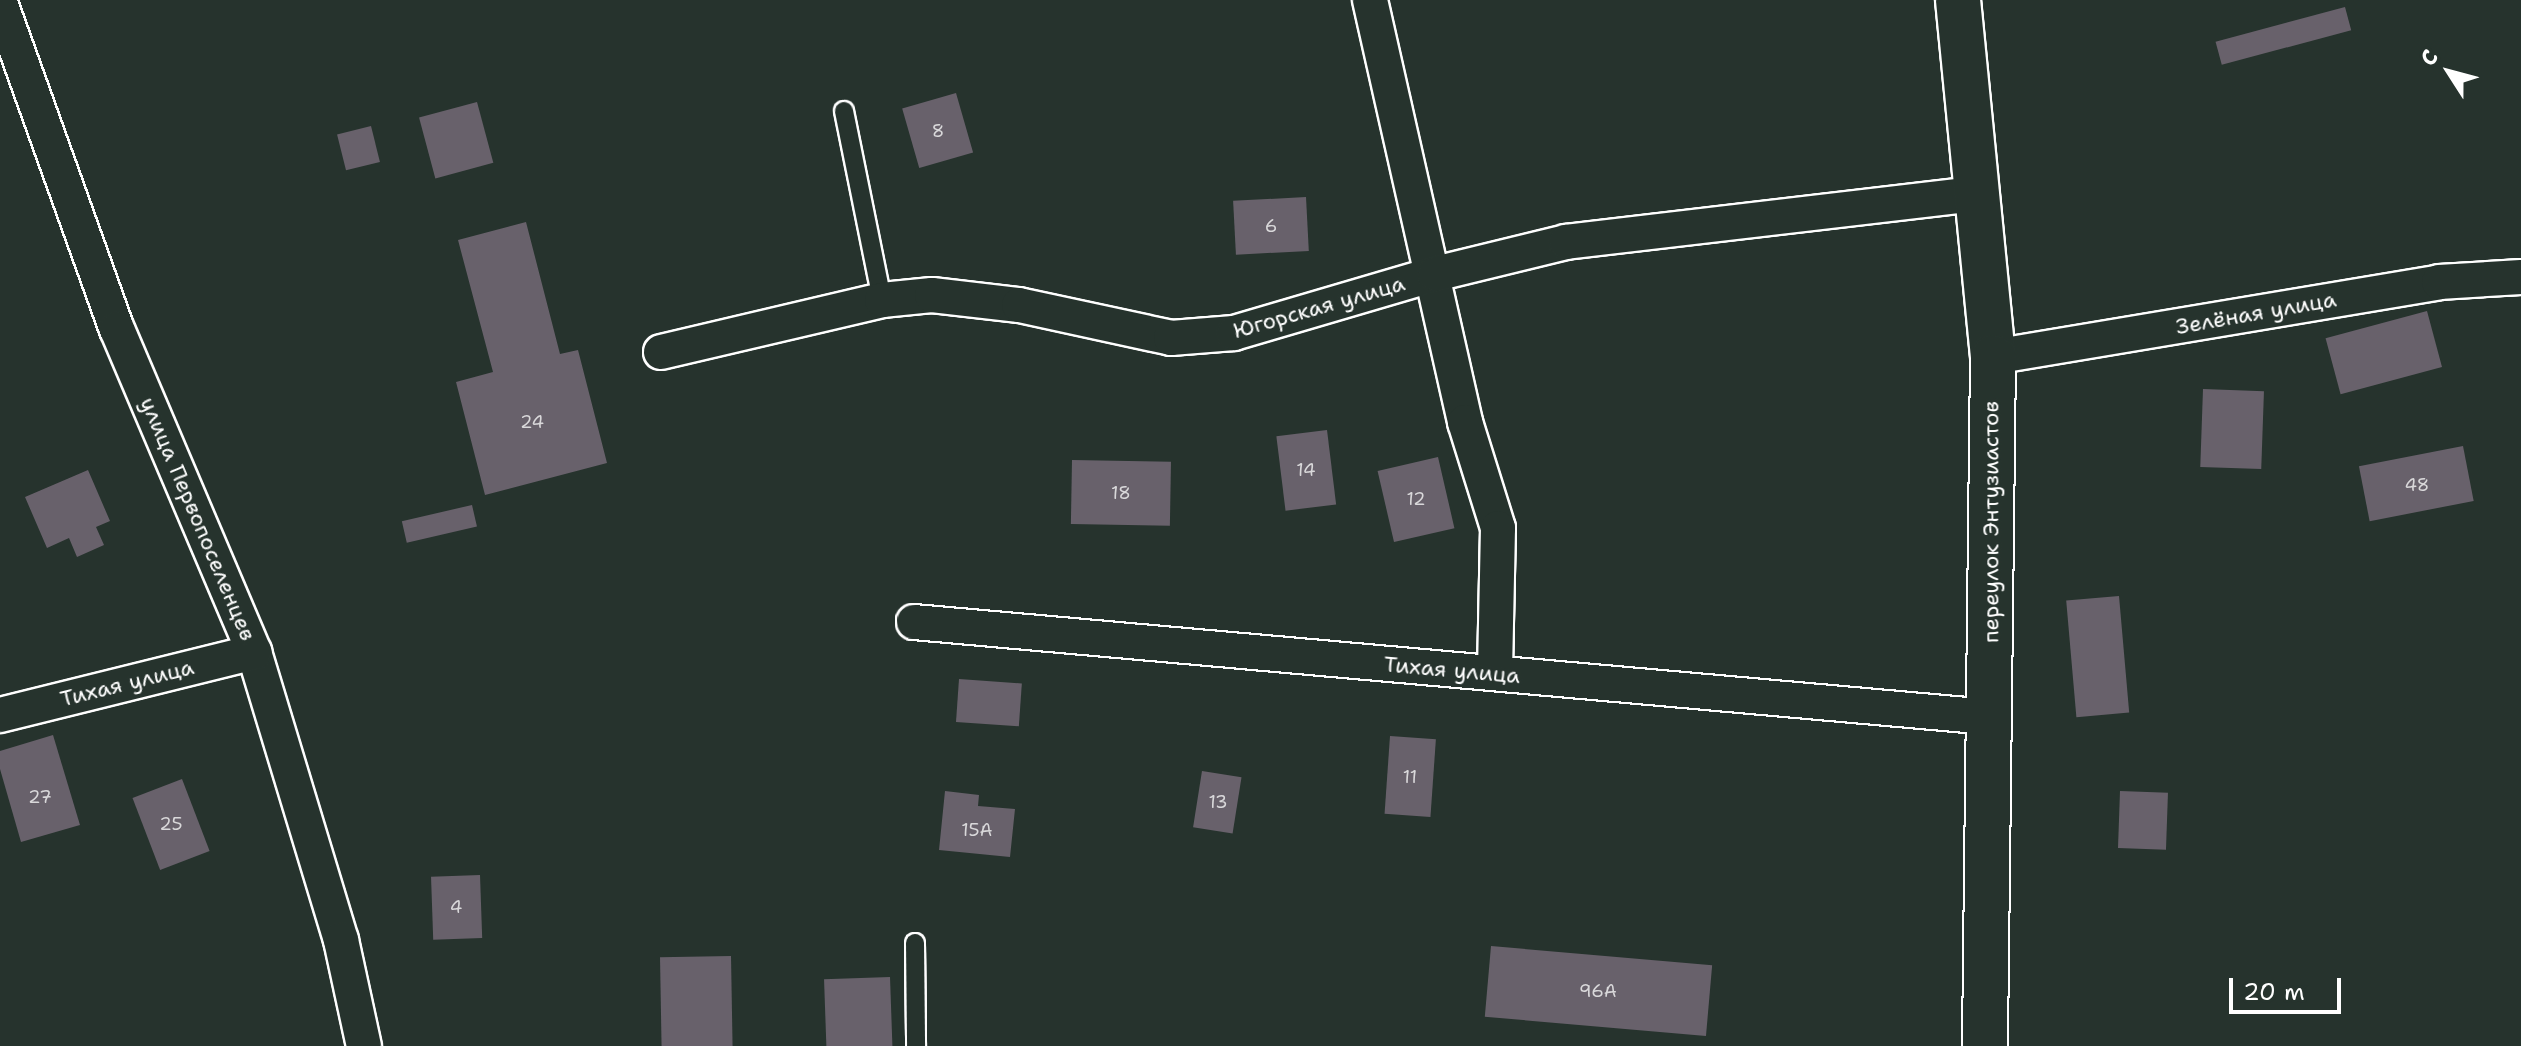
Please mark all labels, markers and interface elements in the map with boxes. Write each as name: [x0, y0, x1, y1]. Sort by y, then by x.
north arrow: [2409, 32, 2489, 112]
text: С: [2413, 44, 2445, 72]
house number: 8: [932, 120, 944, 142]
house number: 6: [1265, 215, 1277, 237]
street label: Югорская улица: [1230, 270, 1408, 344]
street label: Зелёная улица: [2174, 286, 2338, 340]
street label: улица Первопоселенцев: [135, 393, 261, 645]
street label: переулок Энтузиастов: [1978, 401, 2004, 643]
house number: 24: [520, 411, 544, 433]
house number: 14: [1296, 459, 1316, 481]
house number: 48: [2405, 474, 2429, 496]
house number: 18: [1111, 482, 1131, 504]
house number: 12: [1406, 488, 1426, 510]
street label: Тихая улица: [1383, 651, 1521, 689]
street label: Тихая улица: [57, 654, 197, 712]
house number: 11: [1403, 766, 1417, 788]
house number: 27: [28, 786, 52, 808]
house number: 13: [1208, 791, 1228, 813]
house number: 25: [159, 813, 183, 835]
house number: 15А: [961, 819, 993, 841]
house number: 4: [450, 896, 462, 918]
scale bar: [2233, 962, 2345, 1012]
text: 20 m: [2243, 976, 2305, 1008]
house number: 96А: [1579, 980, 1617, 1002]

